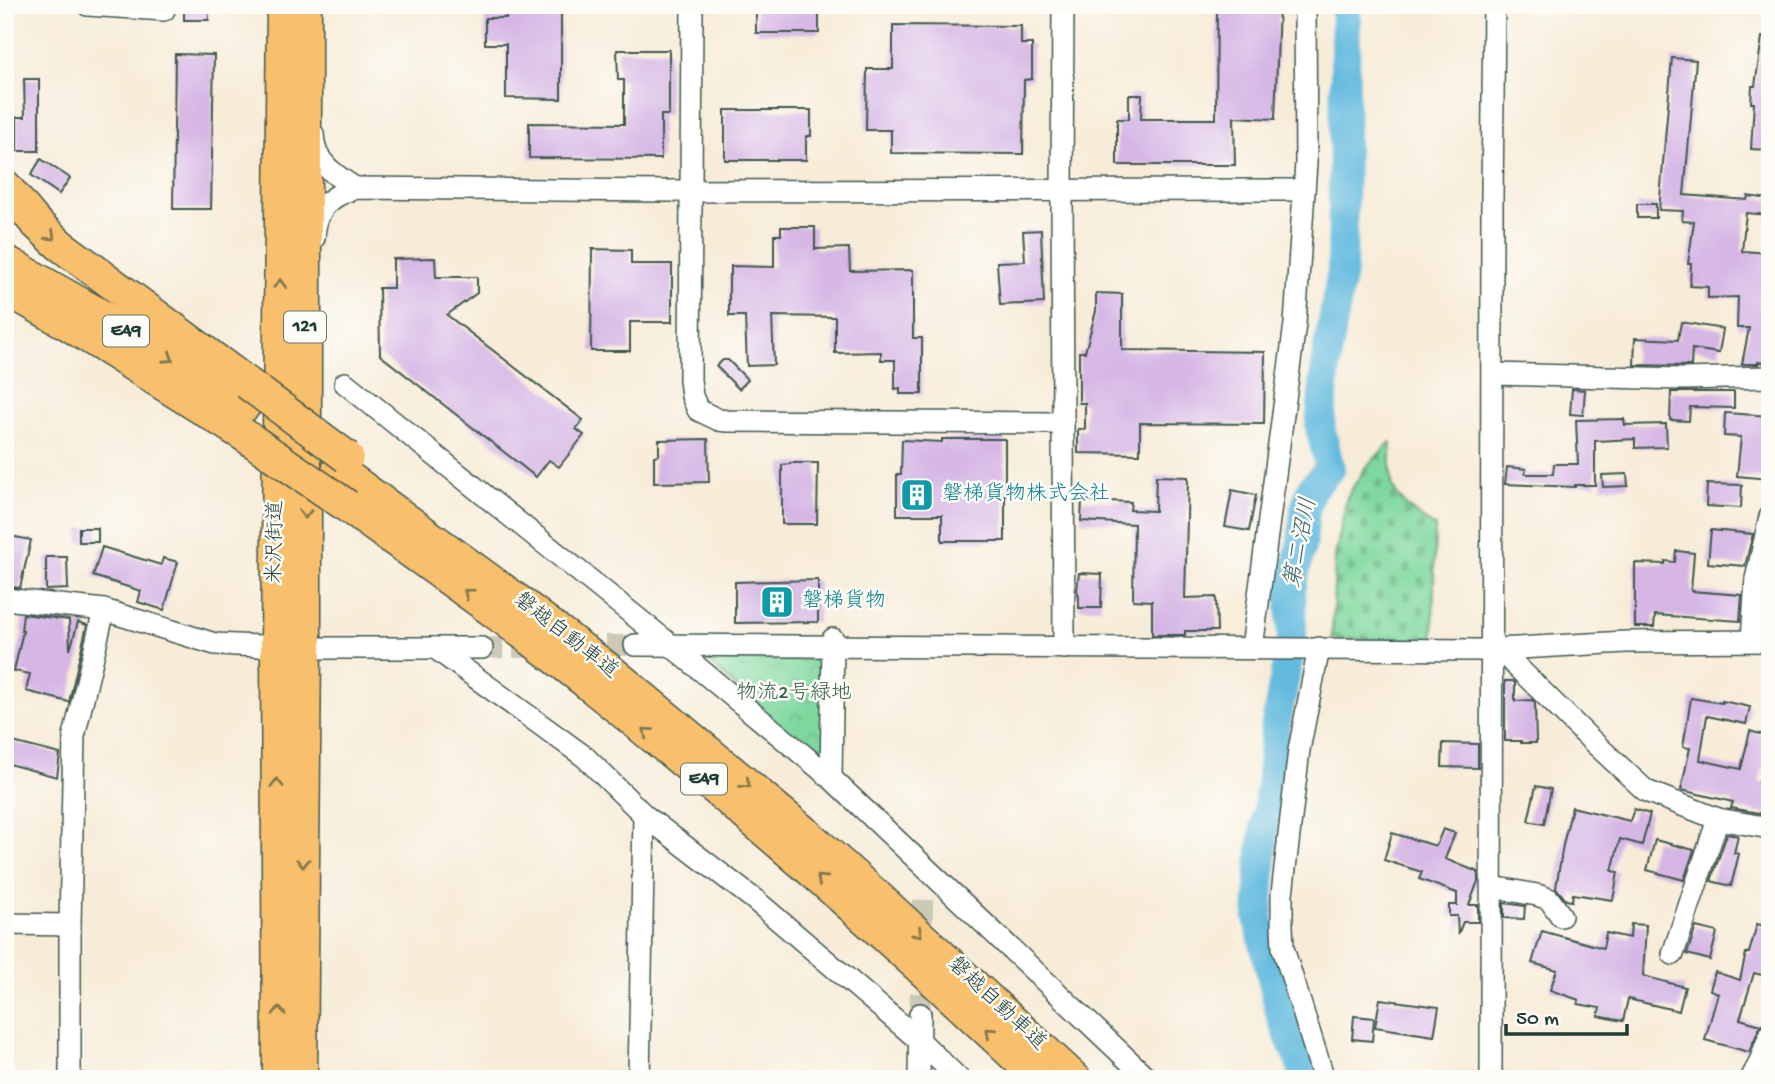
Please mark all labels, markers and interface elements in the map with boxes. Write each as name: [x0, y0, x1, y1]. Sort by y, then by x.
one-way arrow: [43, 228, 56, 241]
one-way arrow: [272, 279, 288, 289]
road number: 121: [284, 312, 326, 342]
road number: E49: [103, 316, 149, 346]
one-way arrow: [161, 350, 174, 363]
building icon: 磐梯貨物株式会社: [898, 476, 936, 514]
place label: 磐梯貨物株式会社: [942, 481, 1110, 508]
water label: 第二沼川: [1279, 495, 1324, 591]
street label: 米沢街道: [263, 500, 290, 584]
one-way arrow: [297, 510, 313, 520]
building icon: 磐梯貨物: [758, 583, 796, 621]
street label: 磐越自動車道: [508, 587, 624, 686]
place label: 磐梯貨物: [802, 588, 886, 615]
one-way arrow: [463, 589, 475, 601]
park label: 物流2号緑地: [736, 681, 852, 707]
one-way arrow: [643, 728, 655, 741]
road number: E49: [681, 764, 727, 794]
one-way arrow: [738, 775, 751, 788]
one-way arrow: [269, 777, 285, 788]
one-way arrow: [295, 859, 311, 869]
one-way arrow: [816, 875, 829, 887]
one-way arrow: [910, 924, 923, 937]
street label: 磐越自動車道: [941, 951, 1052, 1057]
scale bar: [1506, 993, 1626, 1037]
one-way arrow: [271, 1005, 287, 1015]
text: 50 m: [1516, 1008, 1559, 1033]
one-way arrow: [985, 1028, 998, 1040]

